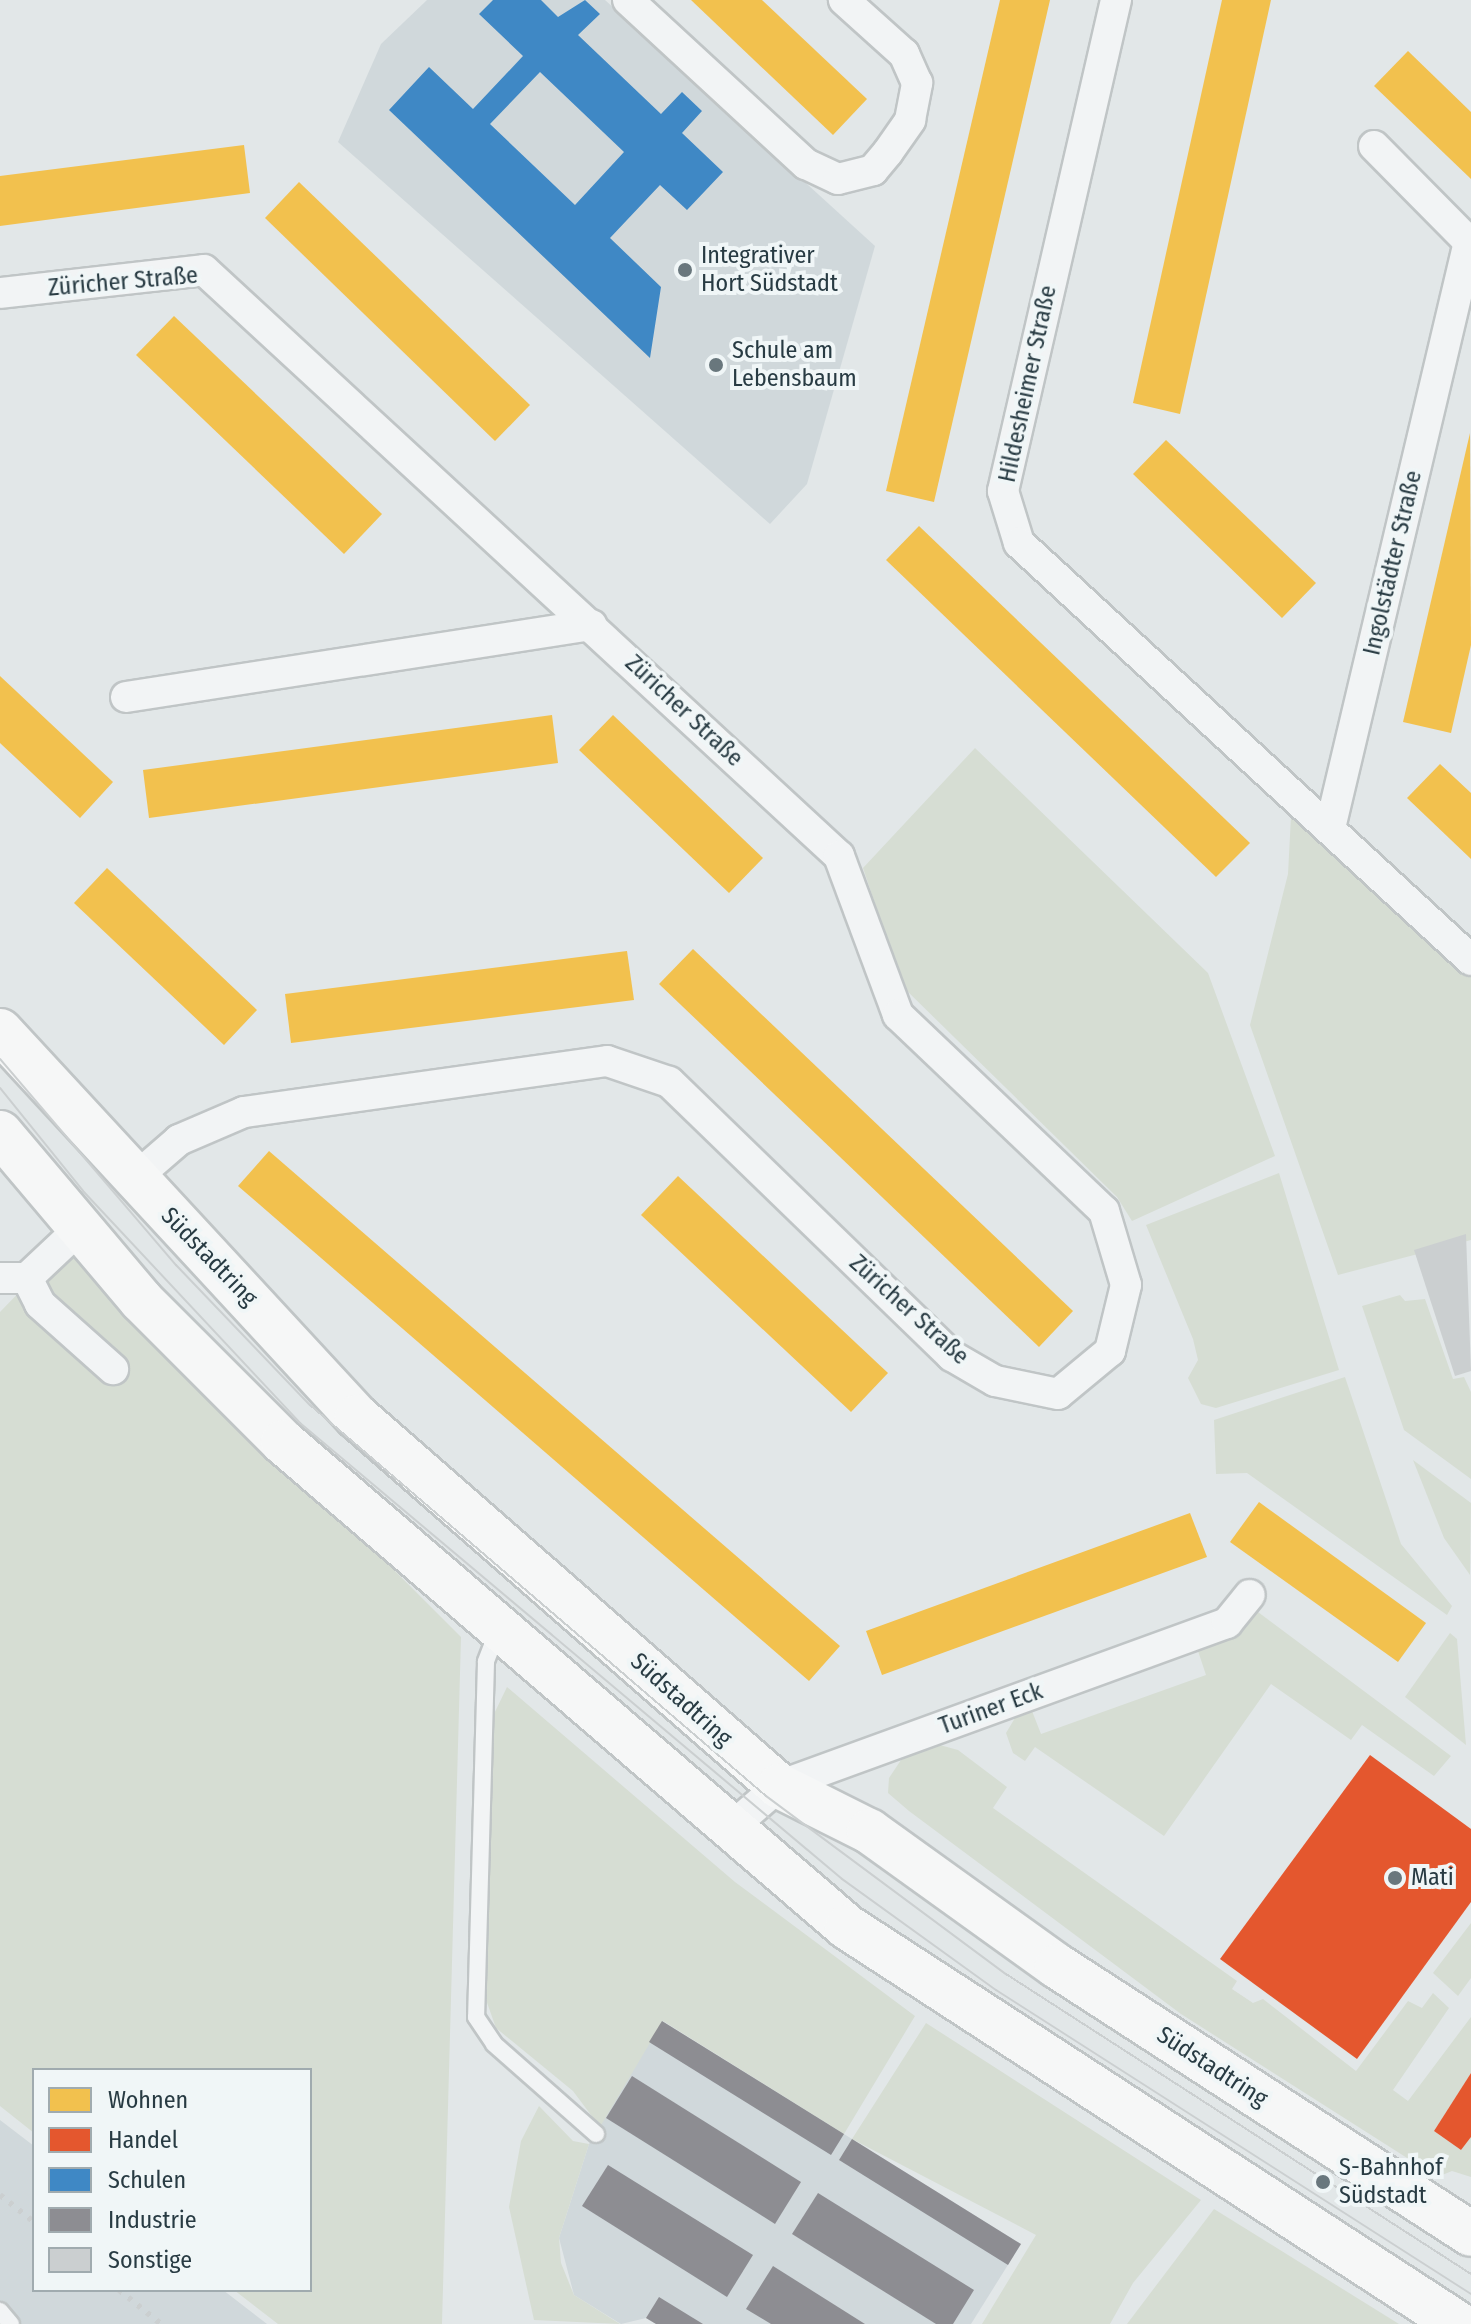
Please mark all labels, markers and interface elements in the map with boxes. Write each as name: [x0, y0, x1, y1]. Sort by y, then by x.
place label: Integrativer Hort Südstadt: [701, 242, 838, 298]
street label: Züricher Straße: [47, 261, 199, 303]
marker: Integrativer Hort Südstadt: [676, 261, 694, 279]
street label: Hildesheimer Straße: [993, 283, 1063, 485]
place label: Schule am Lebensbaum: [732, 337, 857, 393]
marker: Schule am Lebensbaum: [707, 356, 725, 374]
street label: Ingolstädter Straße: [1358, 468, 1428, 658]
street label: Züricher Straße: [619, 649, 749, 773]
street label: Südstadtring: [155, 1202, 263, 1312]
street label: Züricher Straße: [843, 1249, 975, 1371]
street label: Südstadtring: [625, 1647, 737, 1753]
street label: Turiner Eck: [935, 1677, 1047, 1741]
place label: Mati: [1411, 1864, 1454, 1892]
marker: Mati: [1386, 1869, 1404, 1887]
street label: Südstadtring: [1151, 2021, 1273, 2113]
legend: [32, 2068, 312, 2292]
text: Wohnen: [108, 2086, 188, 2114]
text: Handel: [108, 2126, 178, 2154]
place label: S-Bahnhof Südstadt: [1339, 2154, 1443, 2210]
text: Schulen: [108, 2166, 186, 2194]
marker: S-Bahnhof Südstadt: [1314, 2173, 1332, 2191]
text: Industrie: [108, 2206, 197, 2234]
text: Sonstige: [108, 2246, 192, 2274]

